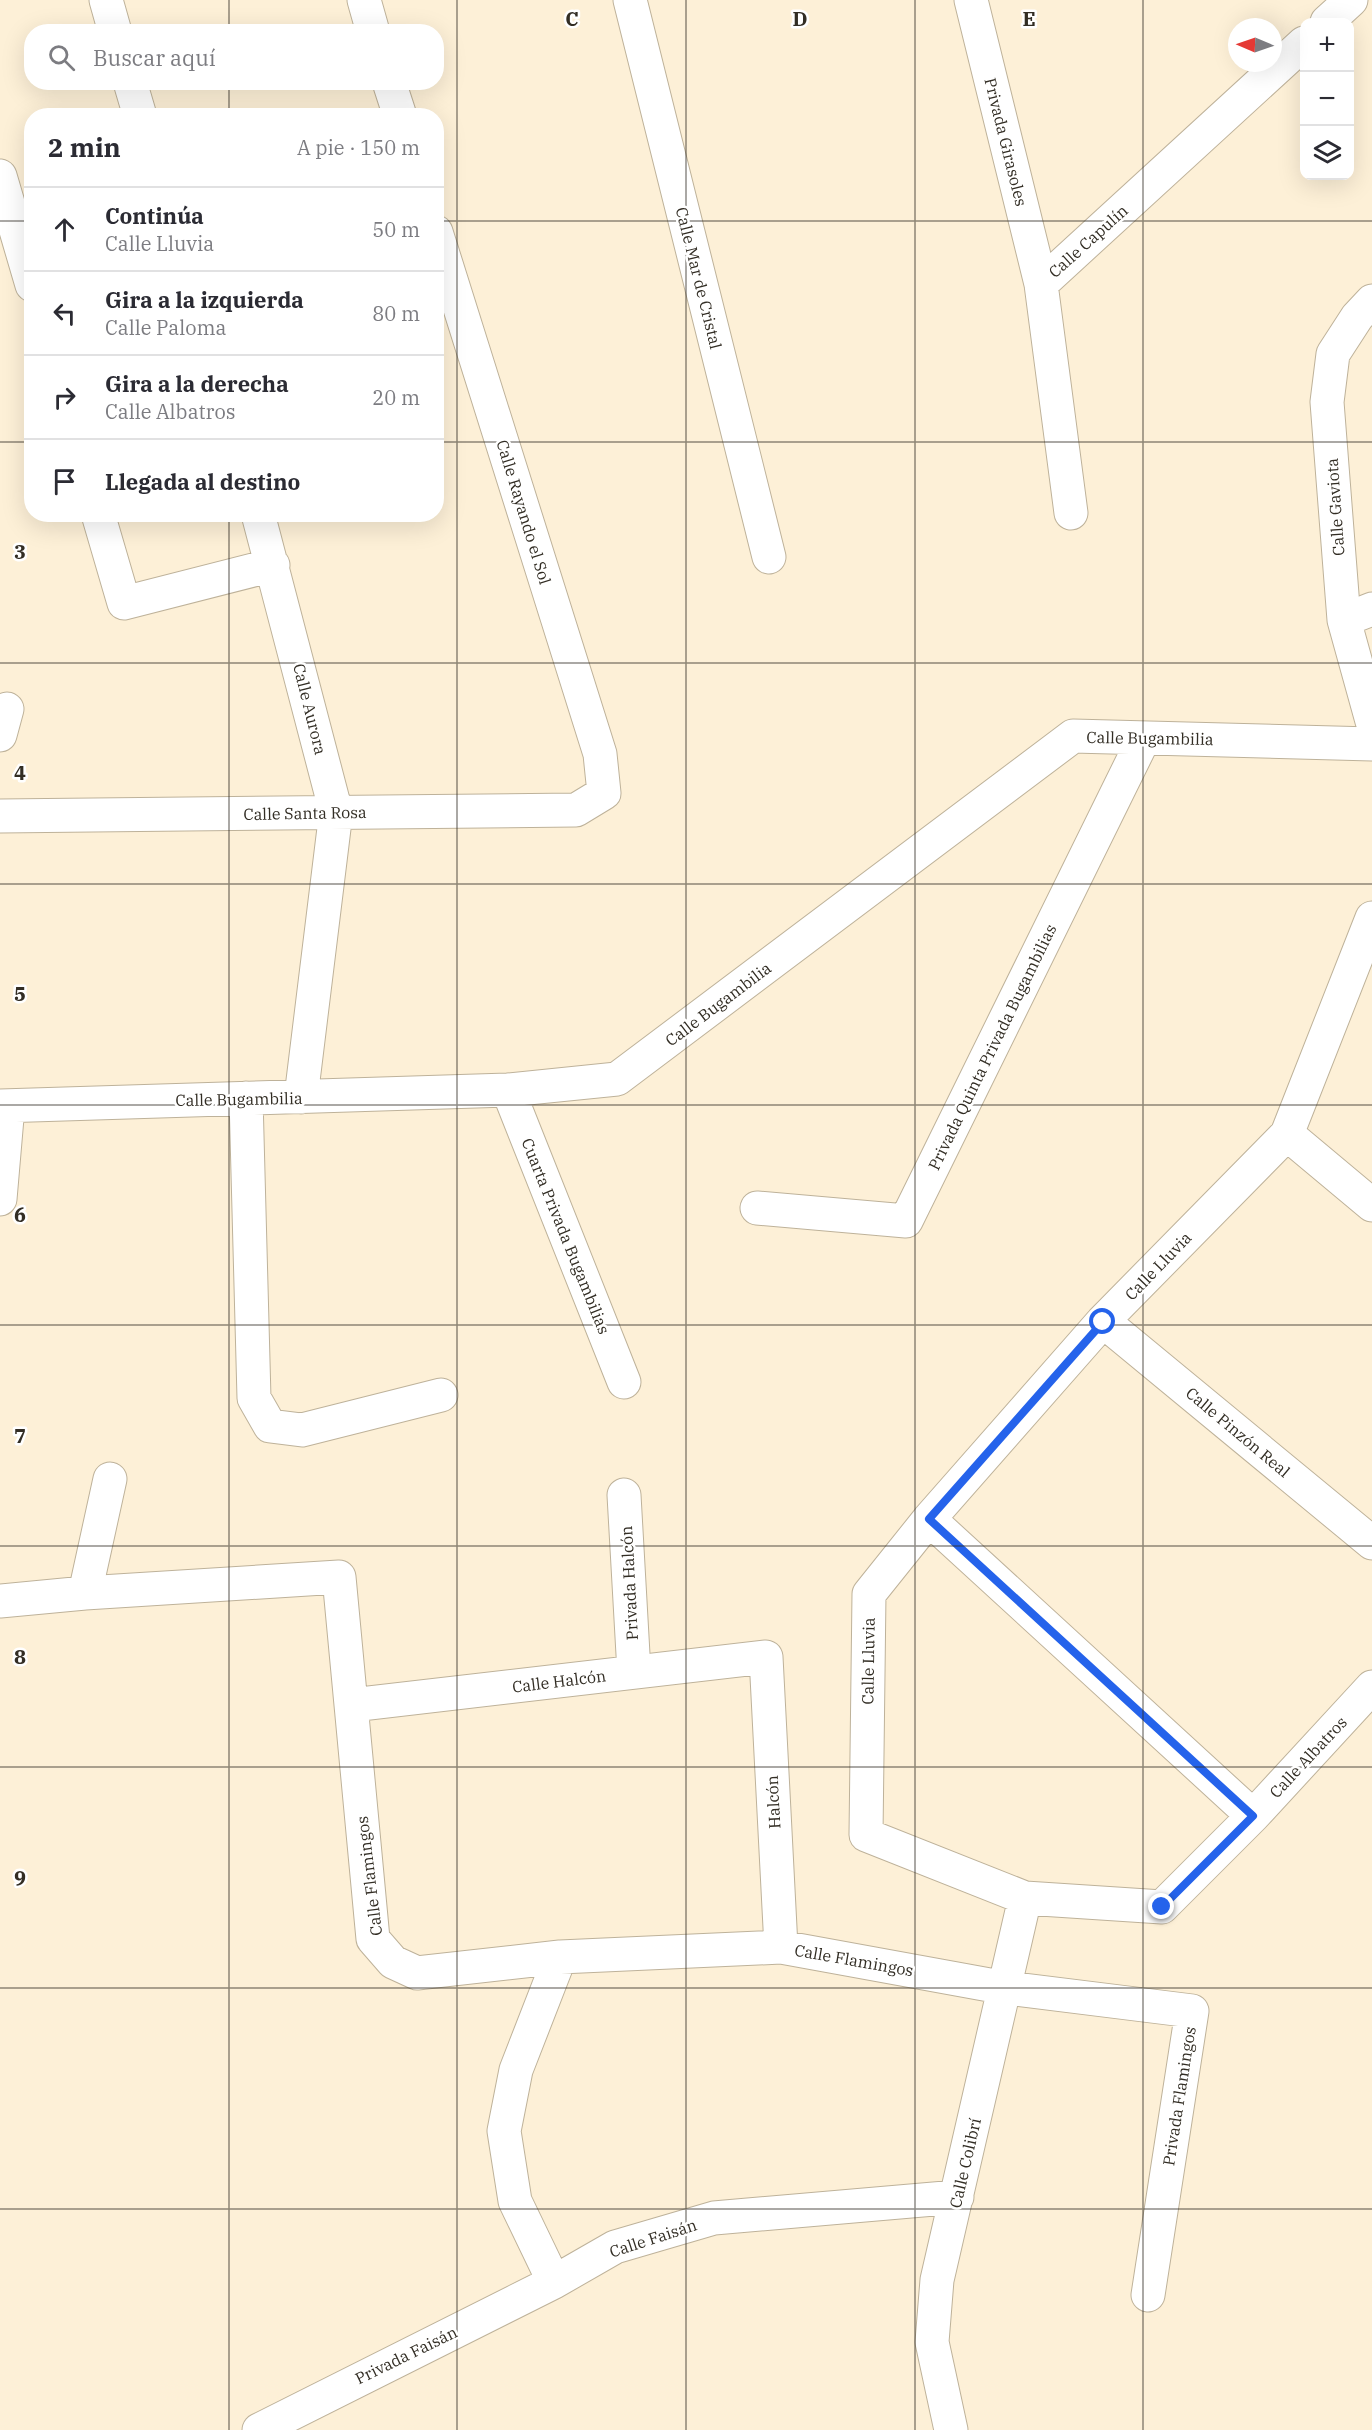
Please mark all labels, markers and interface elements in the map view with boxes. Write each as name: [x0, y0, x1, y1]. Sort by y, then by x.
text: C: [565, 5, 579, 32]
text: D: [792, 5, 808, 32]
text: E: [1022, 5, 1036, 32]
north arrow: [1228, 18, 1282, 72]
map controls: [1300, 18, 1354, 180]
button: +: [1300, 18, 1354, 72]
search box: [24, 24, 444, 90]
icon: search: [45, 41, 78, 74]
text: Buscar aquí: [93, 43, 216, 72]
button: −: [1300, 72, 1354, 126]
street label: Privada Girasoles: [980, 76, 1032, 208]
button: layers: [1300, 126, 1354, 180]
text: 2 min: [48, 130, 121, 164]
text: A pie · 150 m: [297, 134, 420, 161]
street label: Calle Capulín: [1044, 200, 1132, 282]
text: Continúa: [105, 201, 204, 230]
street label: Calle Mar de Cristal: [672, 205, 726, 351]
icon: ahead: [48, 213, 81, 246]
text: 50 m: [372, 216, 420, 243]
text: Calle Lluvia: [105, 230, 214, 257]
text: Gira a la izquierda: [105, 285, 304, 314]
icon: left: [48, 297, 81, 330]
text: 80 m: [372, 300, 420, 327]
text: Calle Paloma: [105, 314, 226, 341]
text: Gira a la derecha: [105, 369, 289, 398]
icon: right: [48, 381, 81, 414]
text: 20 m: [372, 384, 420, 411]
text: Calle Albatros: [105, 398, 235, 425]
street label: Calle Rayando el Sol: [492, 437, 556, 587]
street label: Calle Gaviota: [1322, 457, 1348, 557]
icon: arrive: [48, 465, 81, 498]
text: Llegada al destino: [105, 467, 300, 496]
text: 3: [14, 538, 26, 565]
street label: Calle Aurora: [289, 661, 331, 757]
street label: Calle Bugambilia: [1086, 727, 1214, 749]
text: 4: [14, 759, 26, 786]
street label: Calle Santa Rosa: [243, 802, 367, 824]
street label: Privada Quinta Privada Bugambilias: [924, 921, 1060, 1173]
street label: Calle Bugambilia: [661, 958, 775, 1050]
text: 5: [14, 980, 26, 1007]
street label: Calle Bugambilia: [175, 1088, 303, 1110]
street label: Cuarta Privada Bugambilias: [517, 1135, 615, 1337]
text: 6: [14, 1201, 26, 1228]
street label: Calle Lluvia: [1120, 1227, 1196, 1304]
route start: [1089, 1308, 1115, 1334]
street label: Calle Pinzón Real: [1182, 1383, 1294, 1482]
text: 7: [14, 1422, 26, 1449]
street label: Privada Halcón: [616, 1525, 642, 1641]
street label: Calle Lluvia: [857, 1617, 879, 1705]
text: 8: [14, 1643, 26, 1670]
street label: Calle Halcón: [511, 1665, 607, 1697]
street label: Calle Albatros: [1265, 1712, 1351, 1802]
street label: Halcón: [762, 1775, 784, 1829]
street label: Calle Flamingos: [352, 1815, 386, 1937]
text: 9: [14, 1864, 26, 1891]
route end: [1148, 1893, 1174, 1919]
street label: Calle Flamingos: [793, 1940, 915, 1980]
street label: Privada Flamingos: [1158, 2025, 1200, 2167]
street label: Calle Colibrí: [945, 2116, 985, 2210]
street label: Calle Faisán: [607, 2214, 699, 2262]
street label: Privada Faisán: [352, 2322, 460, 2388]

